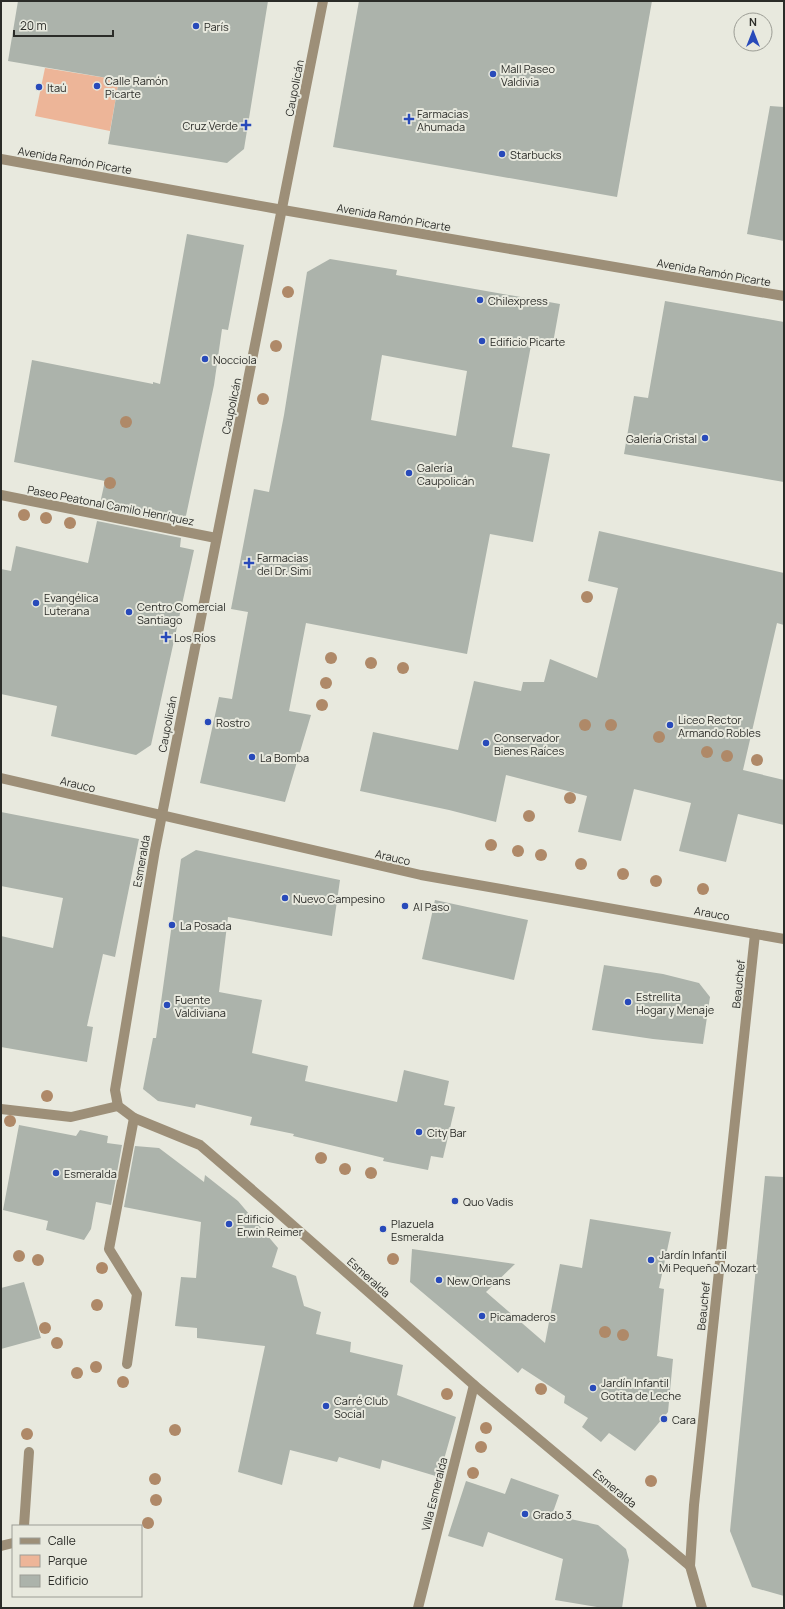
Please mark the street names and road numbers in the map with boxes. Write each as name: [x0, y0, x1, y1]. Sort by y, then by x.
street label: Caupolicán: [281, 58, 307, 118]
street label: Avenida Ramón Picarte: [17, 143, 134, 178]
street label: Avenida Ramón Picarte: [336, 200, 453, 235]
street label: Avenida Ramón Picarte: [656, 255, 773, 290]
street label: Caupolicán: [218, 376, 244, 436]
street label: Paseo Peatonal Camilo Henríquez: [26, 481, 196, 529]
street label: Caupolicán: [154, 694, 180, 754]
street label: Arauco: [59, 773, 98, 795]
street label: Esmeralda: [129, 834, 153, 888]
street label: Arauco: [374, 846, 413, 868]
street label: Arauco: [693, 903, 731, 924]
street label: Beauchef: [728, 959, 748, 1009]
street label: Esmeralda: [344, 1254, 394, 1300]
street label: Beauchef: [693, 1281, 713, 1331]
street label: Villa Esmeralda: [418, 1456, 450, 1532]
street label: Esmeralda: [590, 1465, 640, 1511]

